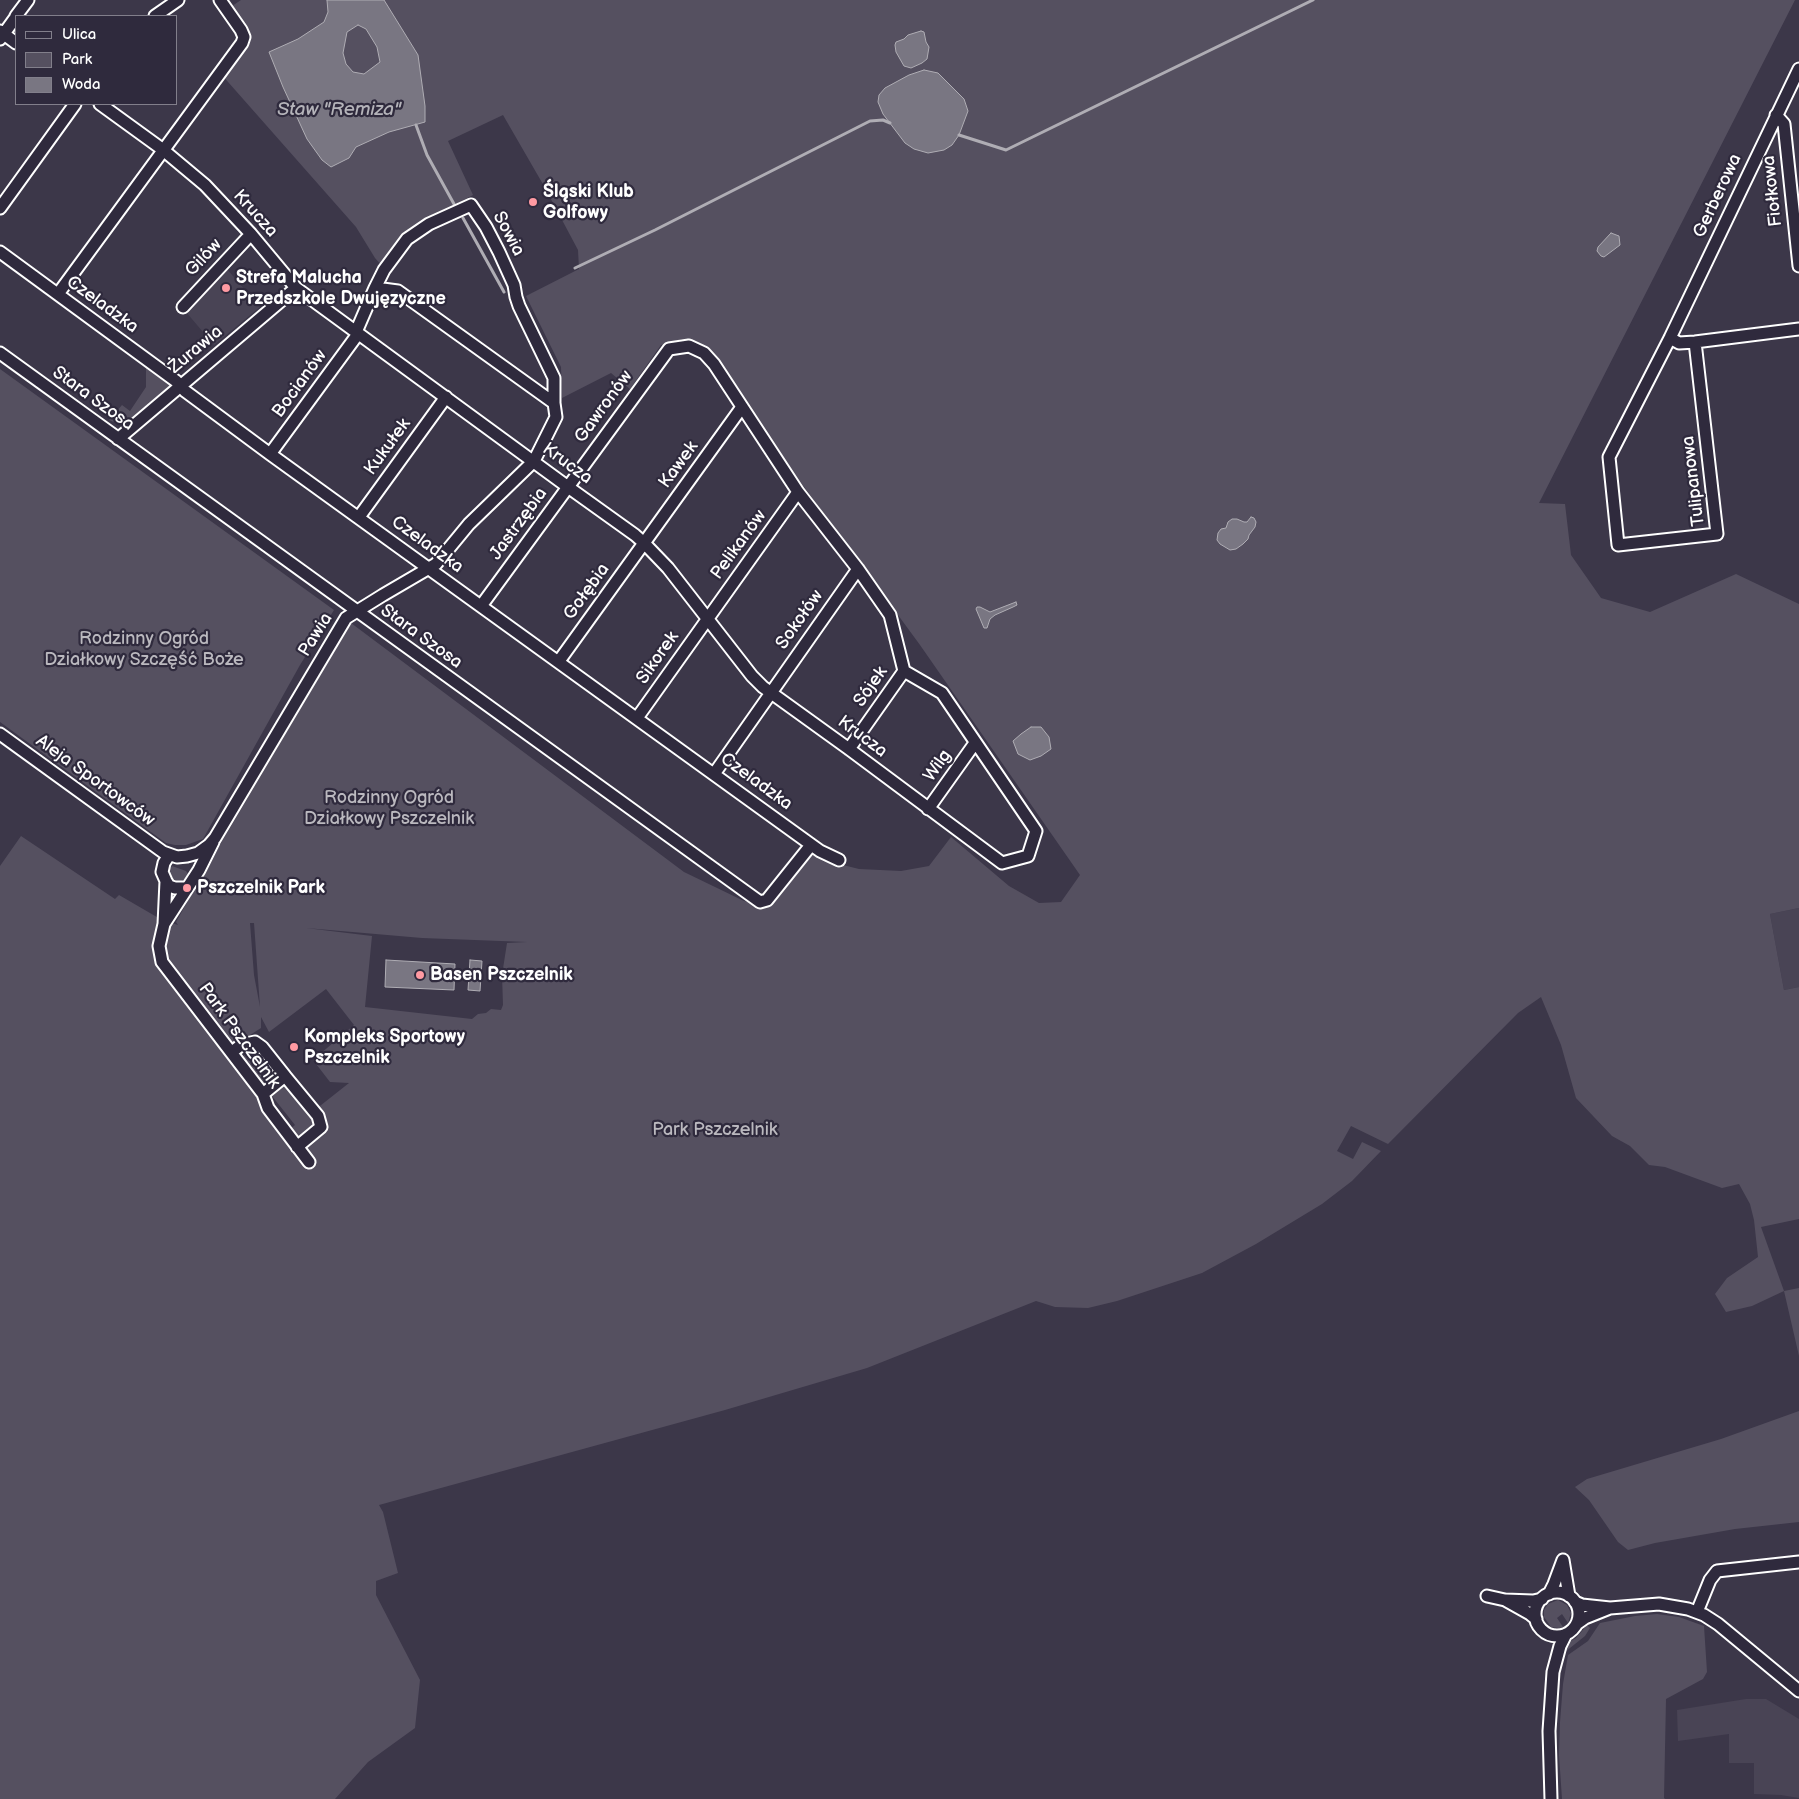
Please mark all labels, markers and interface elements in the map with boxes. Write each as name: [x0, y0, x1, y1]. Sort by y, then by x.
legend: [15, 15, 178, 105]
text: Ulica: [62, 25, 96, 44]
text: Park: [62, 50, 92, 69]
text: Woda: [62, 75, 100, 94]
water label: Staw "Remiza": [277, 99, 401, 121]
street label: Gerberowa: [1689, 151, 1747, 241]
street label: Fiołkowa: [1759, 154, 1787, 228]
place label: Śląski Klub Golfowy: [543, 181, 634, 223]
street label: Krucza: [228, 186, 282, 242]
marker: Śląski Klub Golfowy: [527, 196, 539, 208]
street label: Sowia: [487, 208, 529, 260]
street label: Gilów: [181, 235, 227, 281]
place label: Strefa Malucha Przedszkole Dwujęzyczne: [236, 267, 446, 310]
street label: Czeladzka: [62, 272, 142, 338]
marker: Strefa Malucha Przedszkole Dwujęzyczne: [220, 282, 232, 294]
street label: Żurawia: [165, 321, 227, 379]
street label: Bocianów: [268, 346, 332, 422]
street label: Stara Szosa: [48, 362, 138, 436]
street label: Gawronów: [570, 366, 638, 448]
street label: Kukułek: [360, 414, 416, 480]
street label: Tulipanowa: [1678, 435, 1710, 527]
street label: Kawek: [655, 437, 703, 493]
street label: Krucza: [538, 439, 596, 489]
street label: Jastrzębia: [486, 484, 552, 564]
street label: Pelikanów: [707, 506, 771, 584]
street label: Czeladzka: [387, 512, 467, 578]
street label: Gołębia: [559, 560, 615, 624]
street label: Sokołów: [772, 586, 828, 654]
street label: Stara Szosa: [376, 600, 466, 674]
street label: Pawia: [294, 609, 338, 661]
street label: Sikorek: [632, 627, 684, 689]
park label: Rodzinny Ogród Działkowy Szczęść Boże: [44, 628, 244, 670]
street label: Sójek: [849, 663, 893, 711]
street label: Krucza: [833, 711, 891, 763]
street label: Aleja Sportowców: [31, 731, 159, 831]
street label: Wilg: [919, 746, 957, 786]
street label: Czeladzka: [716, 749, 796, 815]
park label: Rodzinny Ogród Działkowy Pszczelnik: [304, 787, 474, 830]
place label: Pszczelnik Park: [197, 877, 325, 899]
marker: Pszczelnik Park: [181, 882, 193, 894]
place label: Basen Pszczelnik: [430, 964, 573, 986]
marker: Basen Pszczelnik: [414, 969, 426, 981]
street label: Park Pszczelnik: [193, 979, 285, 1093]
place label: Kompleks Sportowy Pszczelnik: [304, 1026, 465, 1068]
marker: Kompleks Sportowy Pszczelnik: [288, 1041, 300, 1053]
park label: Park Pszczelnik: [652, 1119, 778, 1141]

